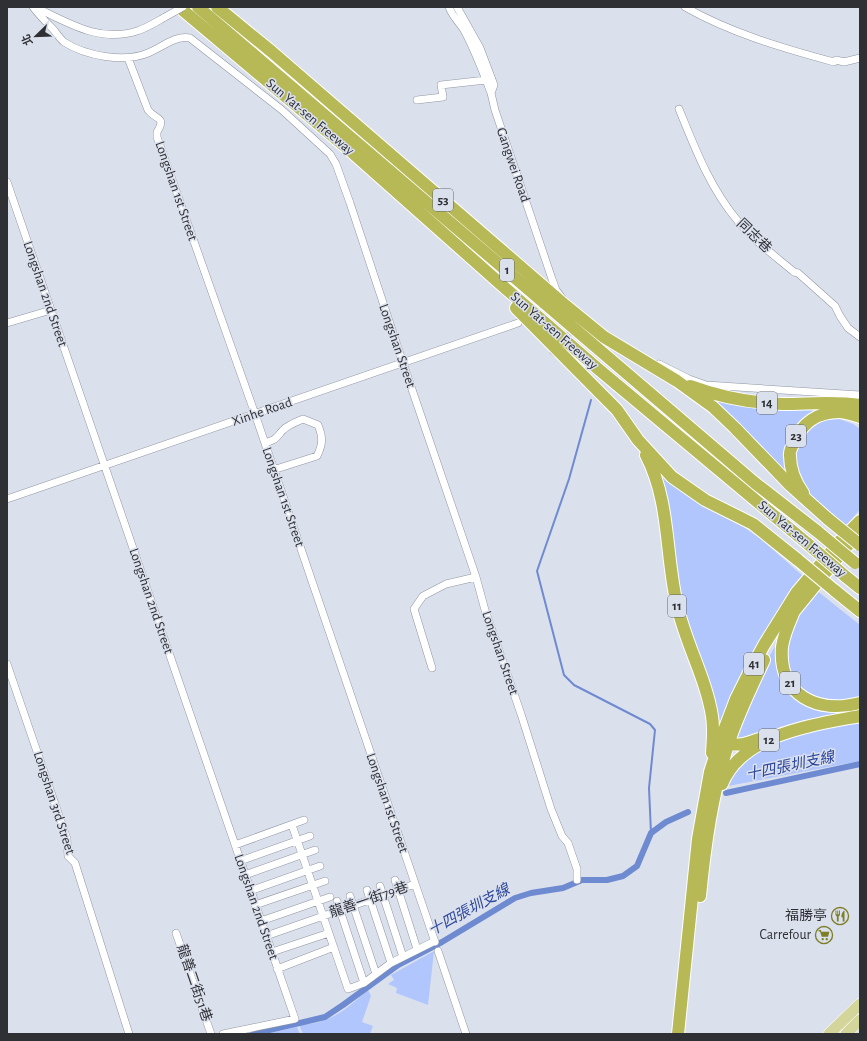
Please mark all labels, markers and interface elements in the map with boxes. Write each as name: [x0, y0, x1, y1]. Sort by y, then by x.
north arrow: [16, 16, 56, 56]
text: 北: [20, 33, 34, 47]
street label: Sun Yat-sen Freeway: [263, 76, 357, 158]
street label: Gangwei Road: [494, 126, 532, 204]
street label: Longshan 1st Street: [152, 139, 200, 243]
road number: 53: [433, 189, 453, 211]
street label: 同志巷: [734, 216, 775, 256]
street label: Longshan 2nd Street: [20, 239, 70, 349]
road number: 1: [500, 259, 514, 281]
street label: Sun Yat-sen Freeway: [508, 290, 600, 372]
street label: Longshan Street: [376, 302, 418, 390]
road number: 14: [757, 392, 777, 414]
street label: Xinhe Road: [230, 395, 294, 429]
road number: 23: [786, 425, 806, 447]
street label: Longshan 1st Street: [259, 445, 307, 549]
street label: Sun Yat-sen Freeway: [755, 498, 849, 580]
street label: Longshan 2nd Street: [126, 546, 176, 656]
road number: 11: [668, 595, 686, 617]
street label: Longshan Street: [479, 609, 521, 697]
road number: 41: [744, 653, 764, 675]
road number: 21: [780, 672, 800, 694]
road number: 12: [759, 729, 779, 751]
water label: 十四張圳支線: [744, 748, 838, 783]
street label: Longshan 3rd Street: [31, 750, 77, 857]
street label: Longshan 1st Street: [363, 751, 411, 855]
street label: Longshan 2nd Street: [231, 852, 281, 962]
street label: 龍善一街79巷: [327, 878, 410, 920]
water label: 十四張圳支線: [426, 880, 514, 938]
restaurant icon: 福勝亭: [830, 906, 850, 926]
place label: 福勝亭: [785, 908, 827, 923]
supermarket icon: Carrefour: [814, 925, 834, 945]
place label: Carrefour: [760, 928, 811, 942]
street label: 龍善二街51巷: [174, 942, 216, 1023]

